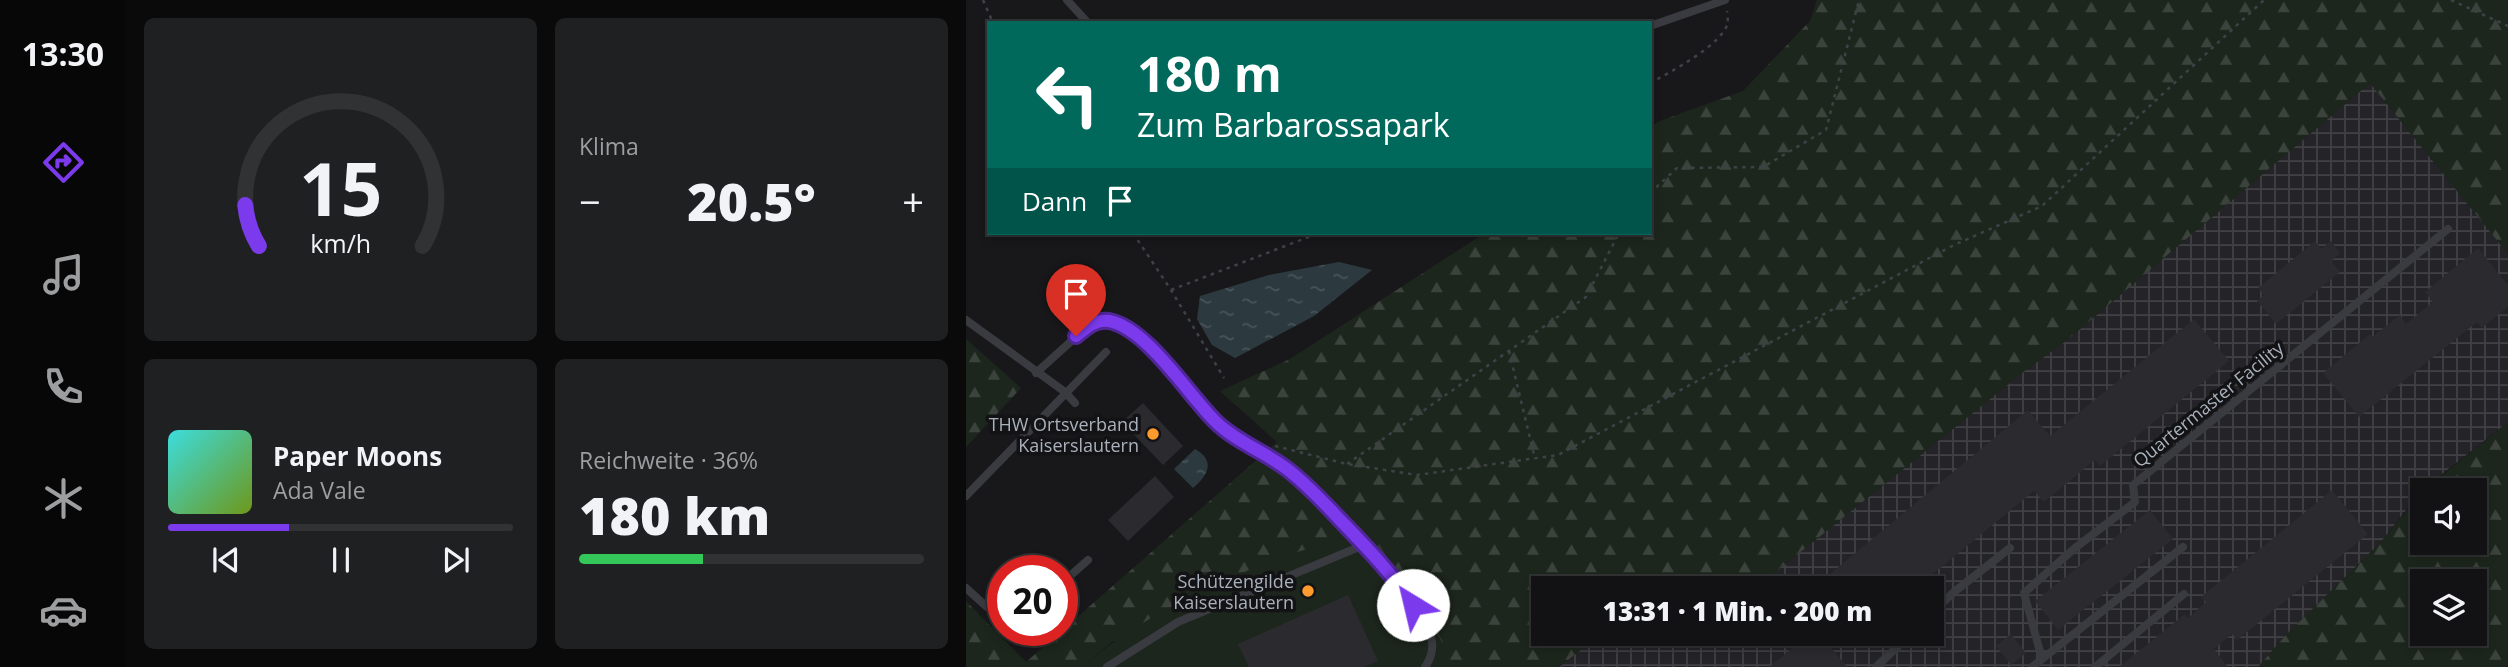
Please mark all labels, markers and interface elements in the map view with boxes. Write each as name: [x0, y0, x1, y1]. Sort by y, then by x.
text: 13:30: [22, 32, 104, 75]
text: 180 m: [1137, 40, 1282, 106]
icon: left: [1022, 49, 1113, 140]
text: Zum Barbarossapark: [1137, 103, 1450, 146]
text: Klima: [579, 130, 639, 162]
icon: directions: [39, 138, 88, 187]
text: 15: [299, 138, 382, 237]
text: 20.5°: [687, 165, 816, 236]
text: −: [579, 175, 601, 227]
text: +: [902, 175, 924, 227]
icon: arrive: [1101, 182, 1139, 220]
text: Dann: [1022, 183, 1087, 219]
text: km/h: [310, 225, 371, 259]
icon: music: [39, 250, 88, 299]
pin: [1046, 264, 1106, 336]
icon: arrive: [1057, 275, 1095, 313]
street label: Quartermaster Facility: [2128, 335, 2289, 472]
icon: phone: [39, 362, 88, 411]
place label: THW Ortsverband Kaiserslautern: [989, 412, 1139, 457]
marker: THW Ortsverband Kaiserslautern: [1145, 426, 1161, 442]
text: Paper Moons: [273, 438, 442, 474]
text: Reichweite · 36%: [579, 444, 758, 476]
icon: climate: [39, 474, 88, 523]
text: Ada Vale: [273, 474, 366, 506]
map controls: [2410, 478, 2487, 646]
button: sound: [2410, 478, 2487, 555]
text: 180 km: [579, 479, 770, 550]
icon: previous: [207, 541, 245, 579]
icon: pause: [322, 541, 360, 579]
icon: next: [437, 541, 475, 579]
speed limit sign: 20: [987, 555, 1078, 646]
position arrow: [1376, 568, 1450, 642]
place label: Schützengilde Kaiserslautern: [1173, 569, 1294, 614]
button: layers: [2410, 569, 2487, 646]
marker: Schützengilde Kaiserslautern: [1300, 583, 1316, 599]
icon: car: [39, 586, 88, 635]
text: 13:31 · 1 Min. · 200 m: [1603, 593, 1872, 629]

